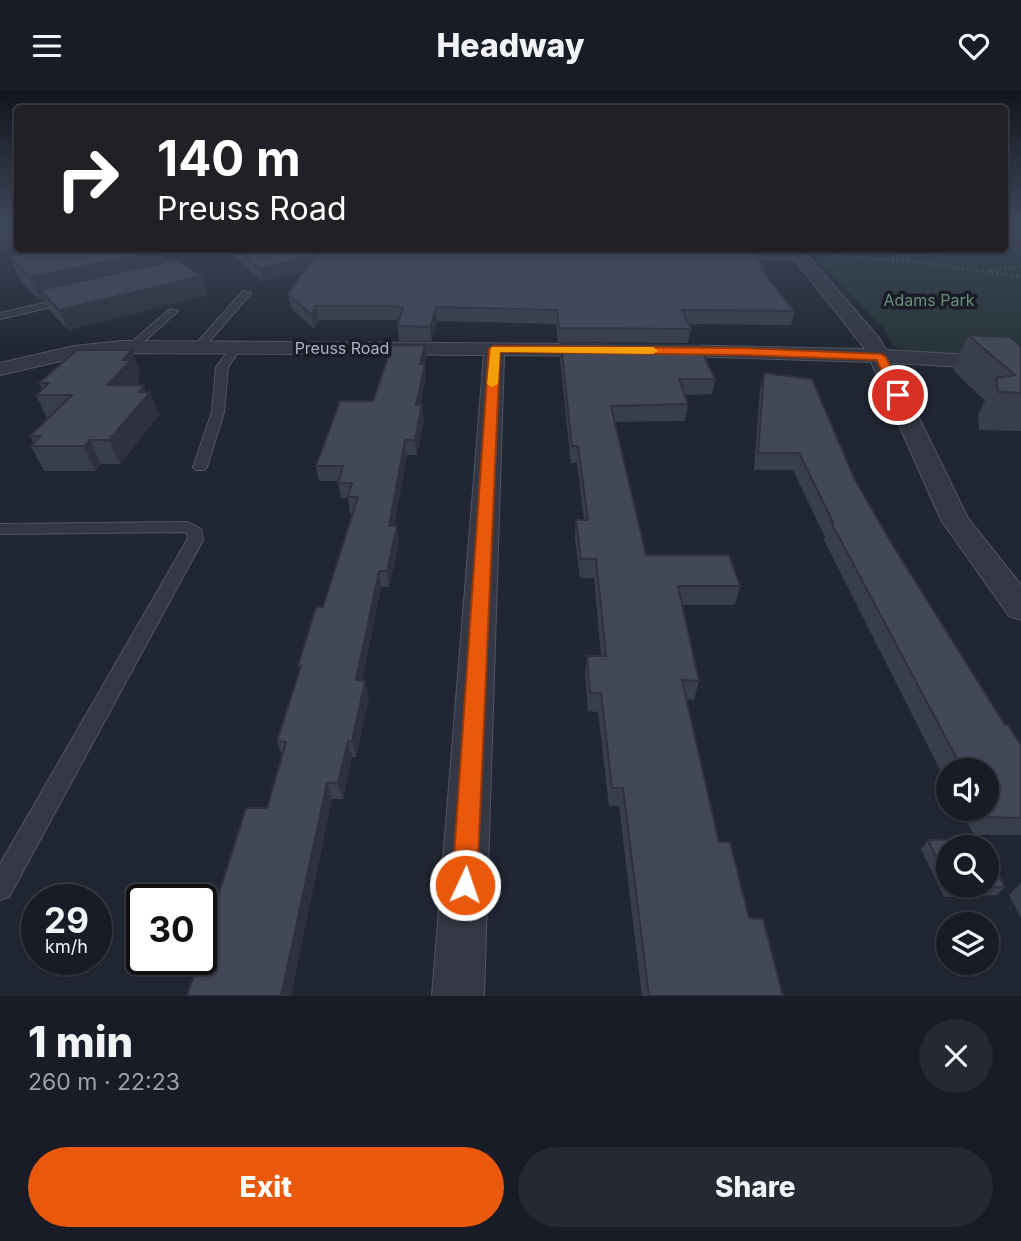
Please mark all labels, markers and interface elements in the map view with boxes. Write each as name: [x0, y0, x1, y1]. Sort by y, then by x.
text: Headway: [436, 26, 585, 65]
icon: menu: [28, 27, 66, 65]
icon: heart: [955, 27, 993, 65]
text: 140 m: [157, 129, 301, 188]
icon: right: [42, 133, 133, 224]
text: Preuss Road: [157, 189, 347, 228]
park label: Adams Park: [883, 290, 975, 310]
street label: Preuss Road: [295, 338, 389, 358]
pin: [868, 365, 928, 425]
icon: arrive: [879, 376, 917, 414]
map controls: [936, 758, 999, 975]
button: sound: [936, 758, 999, 821]
button: search: [936, 835, 999, 898]
position arrow: [428, 848, 502, 922]
speed limit sign: 30: [126, 884, 217, 975]
text: 29: [44, 899, 89, 941]
button: layers: [936, 912, 999, 975]
text: km/h: [45, 936, 88, 957]
text: 1 min: [28, 1016, 133, 1067]
button: close: [919, 1019, 993, 1093]
text: 260 m · 22:23: [28, 1068, 180, 1096]
button: Exit: [28, 1147, 504, 1227]
button: Share: [518, 1147, 993, 1227]

